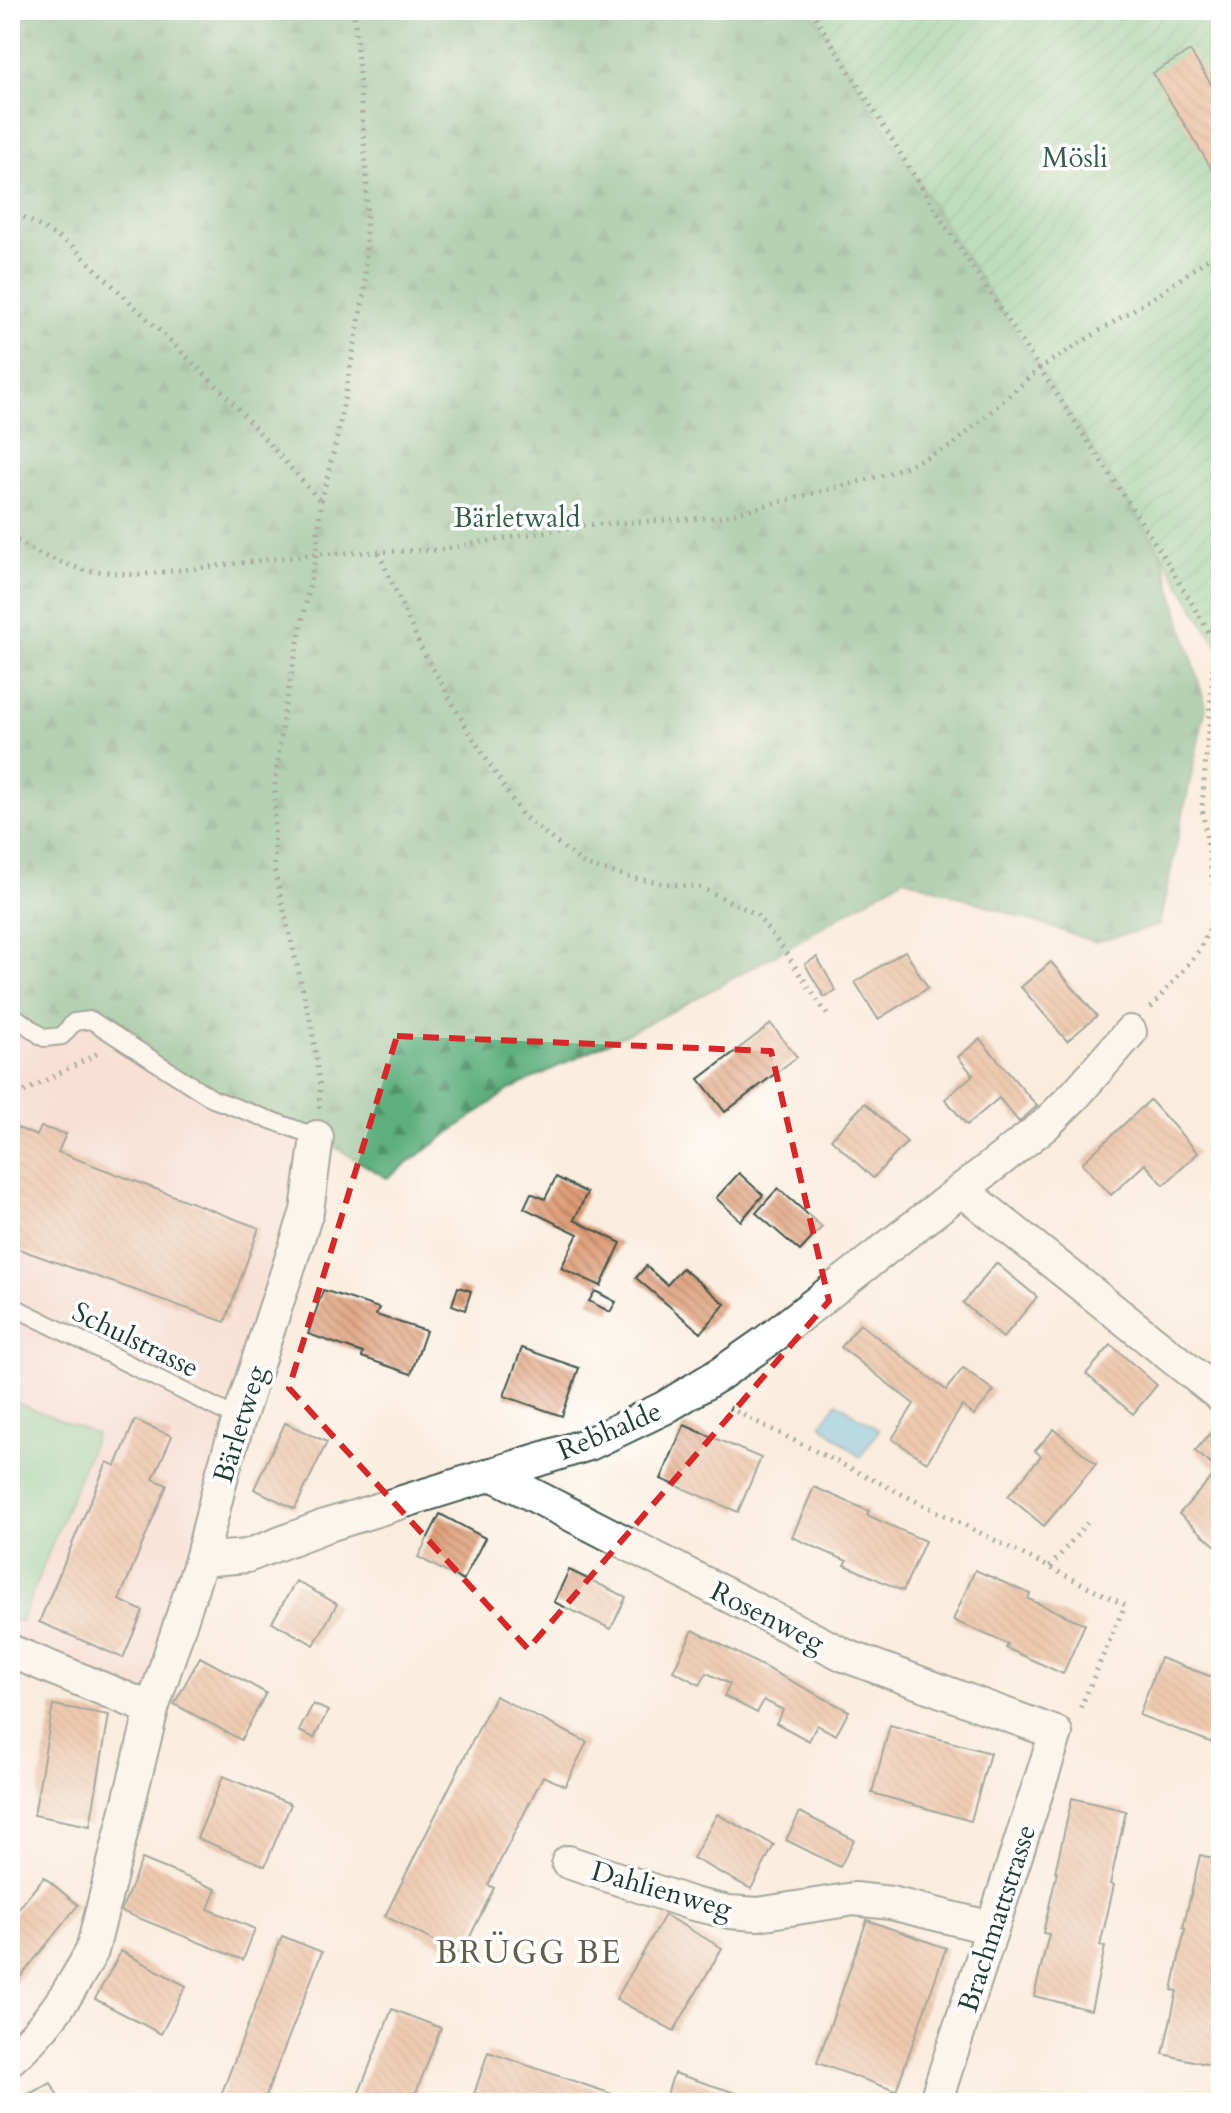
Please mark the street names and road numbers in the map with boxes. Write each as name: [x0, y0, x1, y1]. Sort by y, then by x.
street label: Schulstrasse: [66, 1293, 205, 1387]
street label: Bärletweg: [204, 1361, 276, 1488]
street label: Rebhalde: [552, 1392, 667, 1470]
street label: Rosenweg: [704, 1572, 831, 1662]
street label: Brachmattstrasse: [949, 1820, 1045, 2017]
street label: Dahlienweg: [587, 1852, 737, 1928]

